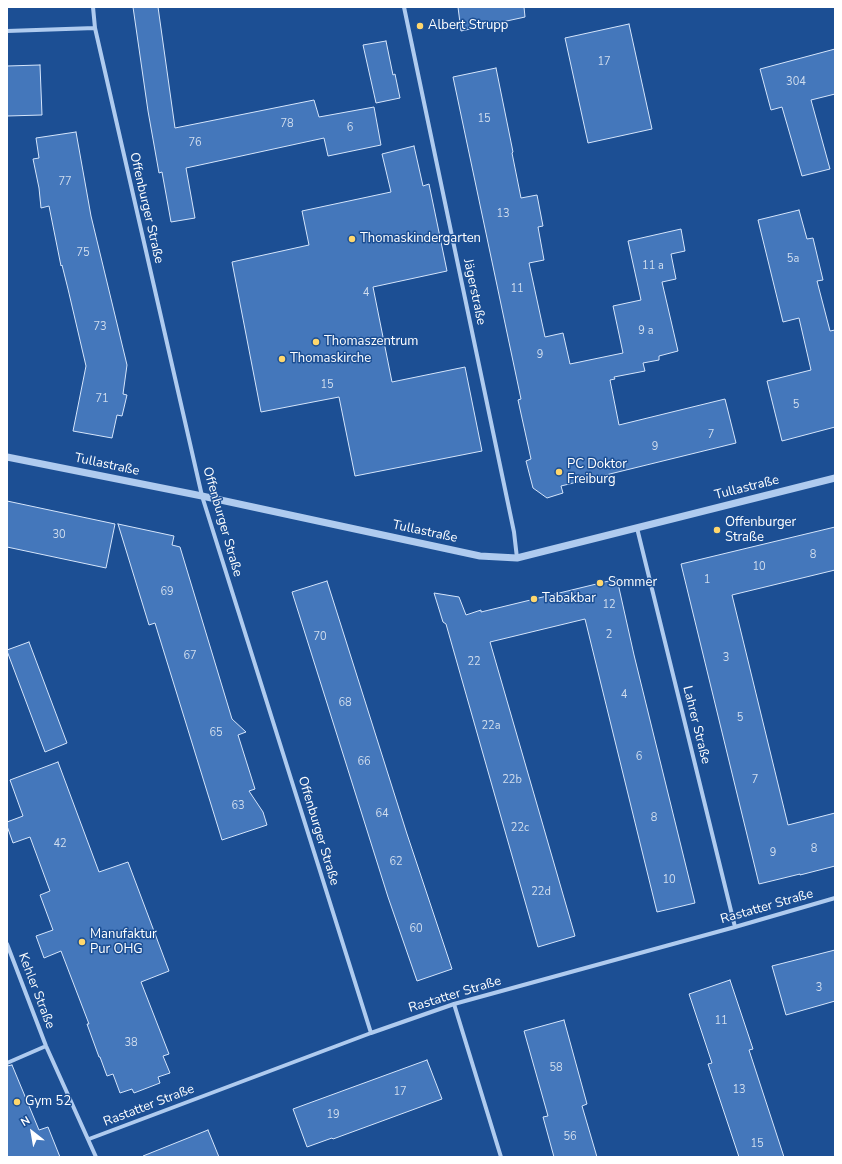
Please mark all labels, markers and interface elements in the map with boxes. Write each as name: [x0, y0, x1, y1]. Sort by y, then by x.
place label: Albert Strupp: [428, 18, 508, 34]
marker: Albert Strupp: [415, 21, 425, 31]
house number: 17: [597, 55, 611, 69]
house number: 304: [786, 75, 806, 89]
house number: 15: [477, 112, 491, 126]
house number: 78: [280, 117, 294, 131]
house number: 6: [347, 121, 353, 135]
house number: 76: [188, 136, 202, 150]
street label: Offenburger Straße: [126, 151, 166, 265]
house number: 77: [58, 175, 72, 189]
house number: 13: [496, 207, 510, 221]
place label: Thomaskindergarten: [360, 231, 481, 247]
marker: Thomaskindergarten: [347, 234, 357, 244]
house number: 75: [76, 246, 90, 260]
house number: 5a: [787, 252, 799, 266]
street label: Jägerstraße: [459, 257, 489, 327]
house number: 11 a: [642, 259, 664, 273]
house number: 11: [510, 282, 524, 296]
house number: 4: [363, 286, 369, 300]
house number: 73: [93, 320, 107, 334]
house number: 9 a: [638, 324, 654, 338]
place label: Thomaszentrum: [324, 334, 418, 350]
marker: Thomaszentrum: [311, 337, 321, 347]
house number: 9: [537, 348, 543, 362]
place label: Thomaskirche: [290, 351, 371, 367]
marker: Thomaskirche: [277, 354, 287, 364]
house number: 15: [320, 378, 334, 392]
house number: 71: [95, 392, 109, 406]
house number: 5: [793, 398, 799, 412]
house number: 7: [708, 428, 714, 442]
house number: 9: [652, 440, 658, 454]
street label: Tullastraße: [73, 451, 141, 479]
place label: PC Doktor Freiburg: [567, 457, 627, 488]
street label: Offenburger Straße: [199, 465, 245, 579]
marker: PC Doktor Freiburg: [554, 467, 564, 477]
street label: Tullastraße: [713, 472, 781, 504]
place label: Offenburger Straße: [725, 515, 796, 546]
street label: Tullastraße: [391, 518, 459, 546]
marker: Offenburger Straße: [712, 525, 722, 535]
house number: 30: [52, 528, 66, 542]
house number: 8: [810, 548, 816, 562]
house number: 10: [752, 560, 766, 574]
house number: 1: [704, 573, 710, 587]
place label: Sommer: [608, 575, 657, 591]
marker: Sommer: [595, 578, 605, 588]
house number: 69: [160, 585, 174, 599]
place label: Tabakbar: [542, 591, 596, 607]
marker: Tabakbar: [529, 594, 539, 604]
house number: 12: [602, 598, 616, 612]
house number: 2: [606, 628, 612, 642]
house number: 70: [313, 630, 327, 644]
house number: 67: [183, 649, 197, 663]
house number: 3: [723, 651, 729, 665]
house number: 22: [467, 655, 481, 669]
street label: Lahrer Straße: [679, 684, 713, 766]
house number: 4: [621, 688, 627, 702]
house number: 68: [338, 696, 352, 710]
house number: 5: [737, 711, 743, 725]
house number: 22a: [481, 719, 501, 733]
house number: 65: [209, 726, 223, 740]
house number: 6: [636, 750, 642, 764]
house number: 66: [357, 755, 371, 769]
house number: 22b: [502, 773, 522, 787]
house number: 7: [752, 773, 758, 787]
street label: Offenburger Straße: [294, 774, 342, 888]
house number: 63: [231, 799, 245, 813]
house number: 64: [375, 807, 389, 821]
house number: 8: [651, 811, 657, 825]
house number: 22c: [511, 821, 529, 835]
house number: 42: [53, 837, 67, 851]
house number: 8: [811, 842, 817, 856]
house number: 9: [770, 846, 776, 860]
house number: 62: [389, 855, 403, 869]
house number: 10: [662, 873, 676, 887]
house number: 22d: [531, 885, 551, 899]
street label: Rastatter Straße: [719, 886, 815, 928]
house number: 60: [409, 922, 423, 936]
place label: Manufaktur Pur OHG: [90, 927, 157, 958]
marker: Manufaktur Pur OHG: [77, 937, 87, 947]
street label: Kehler Straße: [14, 951, 58, 1031]
street label: Rastatter Straße: [407, 974, 503, 1016]
house number: 3: [816, 981, 822, 995]
house number: 11: [714, 1014, 728, 1028]
house number: 38: [124, 1036, 138, 1050]
house number: 58: [549, 1061, 563, 1075]
street label: Rastatter Straße: [101, 1082, 197, 1130]
house number: 13: [732, 1083, 746, 1097]
house number: 17: [393, 1085, 407, 1099]
place label: Gym 52: [25, 1094, 71, 1110]
marker: Gym 52: [12, 1097, 22, 1107]
house number: 19: [326, 1108, 340, 1122]
north arrow: [12, 1112, 52, 1152]
text: N: [18, 1113, 33, 1130]
house number: 56: [563, 1130, 577, 1144]
house number: 15: [750, 1137, 764, 1151]

